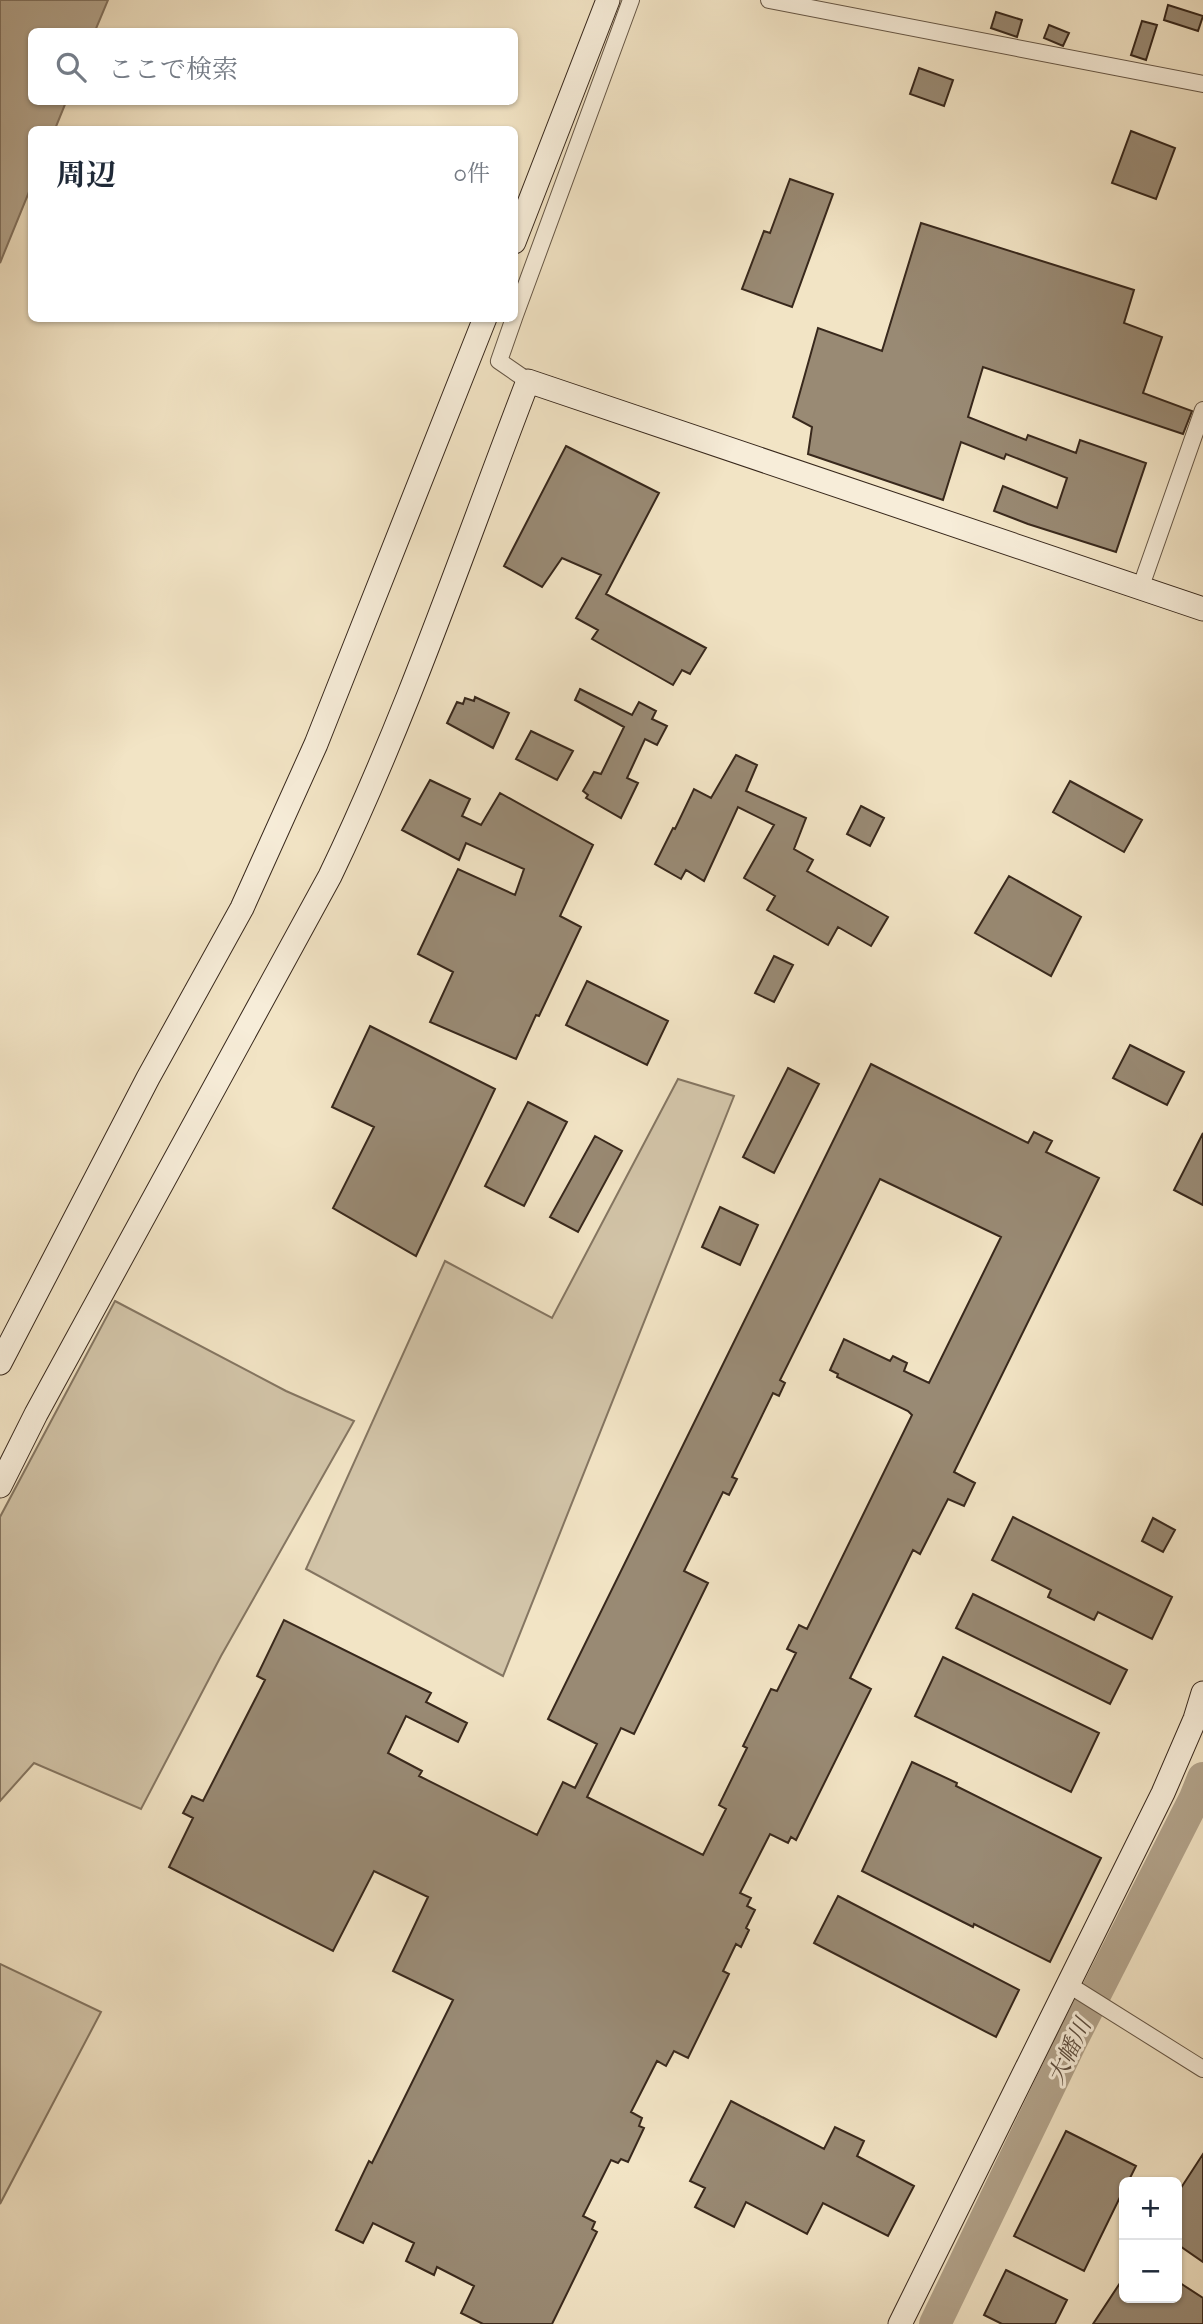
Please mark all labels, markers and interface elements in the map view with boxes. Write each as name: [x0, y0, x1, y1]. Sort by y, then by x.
search box: [28, 28, 518, 105]
icon: search: [52, 48, 90, 86]
text: ここで検索: [108, 53, 238, 85]
text: 周辺: [56, 157, 116, 193]
text: 0件: [454, 159, 490, 187]
water label: 大幡川: [1041, 2011, 1098, 2088]
map controls: [1119, 2177, 1182, 2303]
button: +: [1119, 2177, 1182, 2240]
button: −: [1119, 2240, 1182, 2303]

